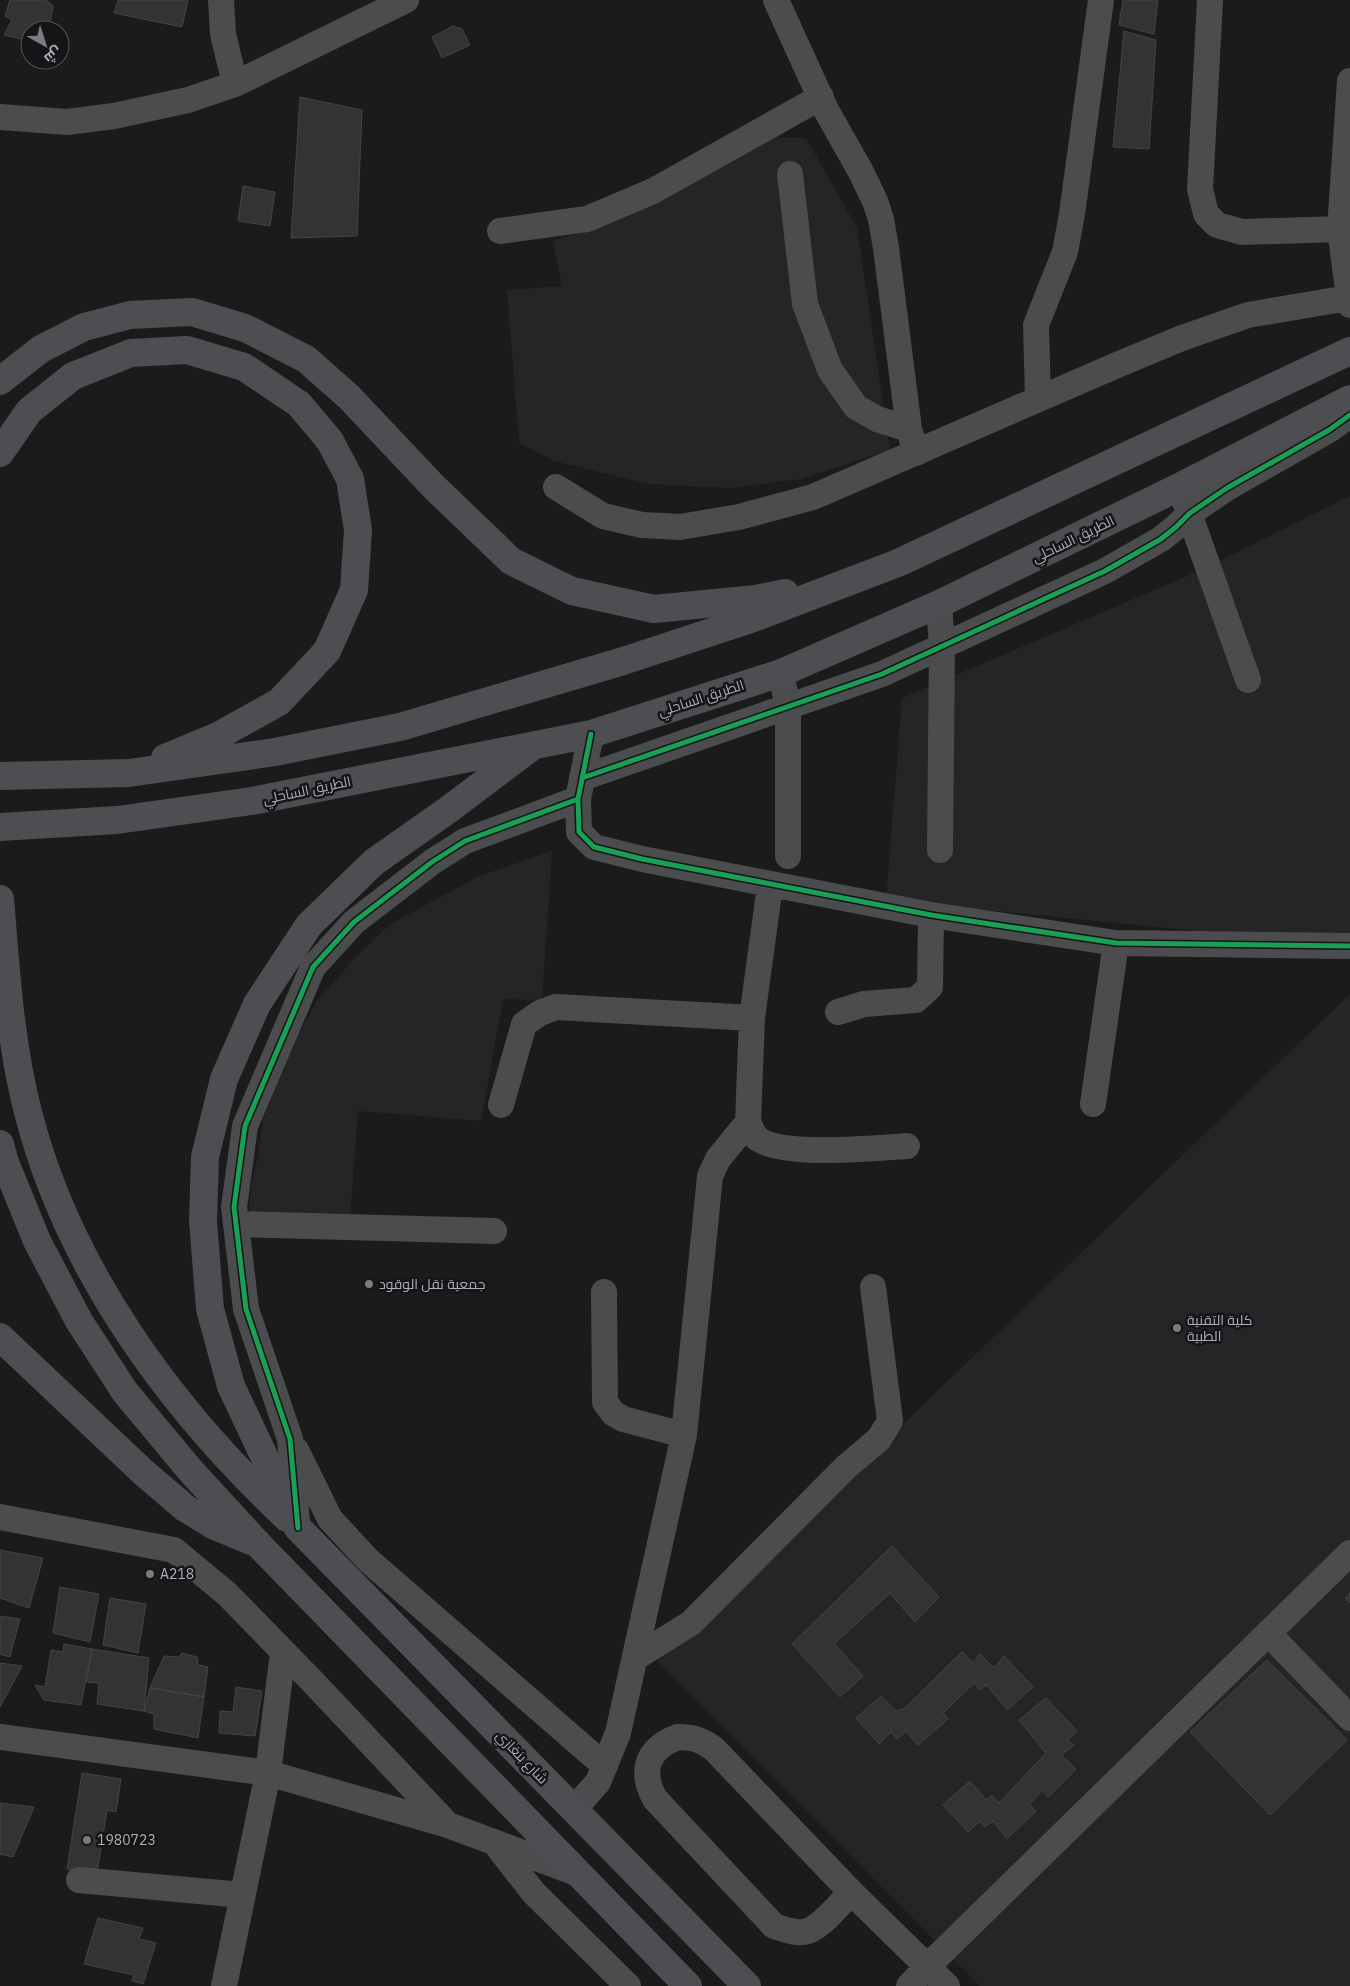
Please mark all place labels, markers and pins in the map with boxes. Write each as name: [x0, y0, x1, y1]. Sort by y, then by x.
place label: جمعية نقل الوقود: [379, 1275, 485, 1293]
marker: جمعية نقل الوقود: [363, 1278, 375, 1290]
place label: كلية التقنية الطبية: [1187, 1311, 1253, 1345]
marker: كلية التقنية الطبية: [1171, 1322, 1183, 1334]
place label: A218: [160, 1565, 194, 1583]
marker: A218: [144, 1568, 156, 1580]
place label: 1980723: [97, 1831, 156, 1849]
marker: 1980723: [81, 1834, 93, 1846]

